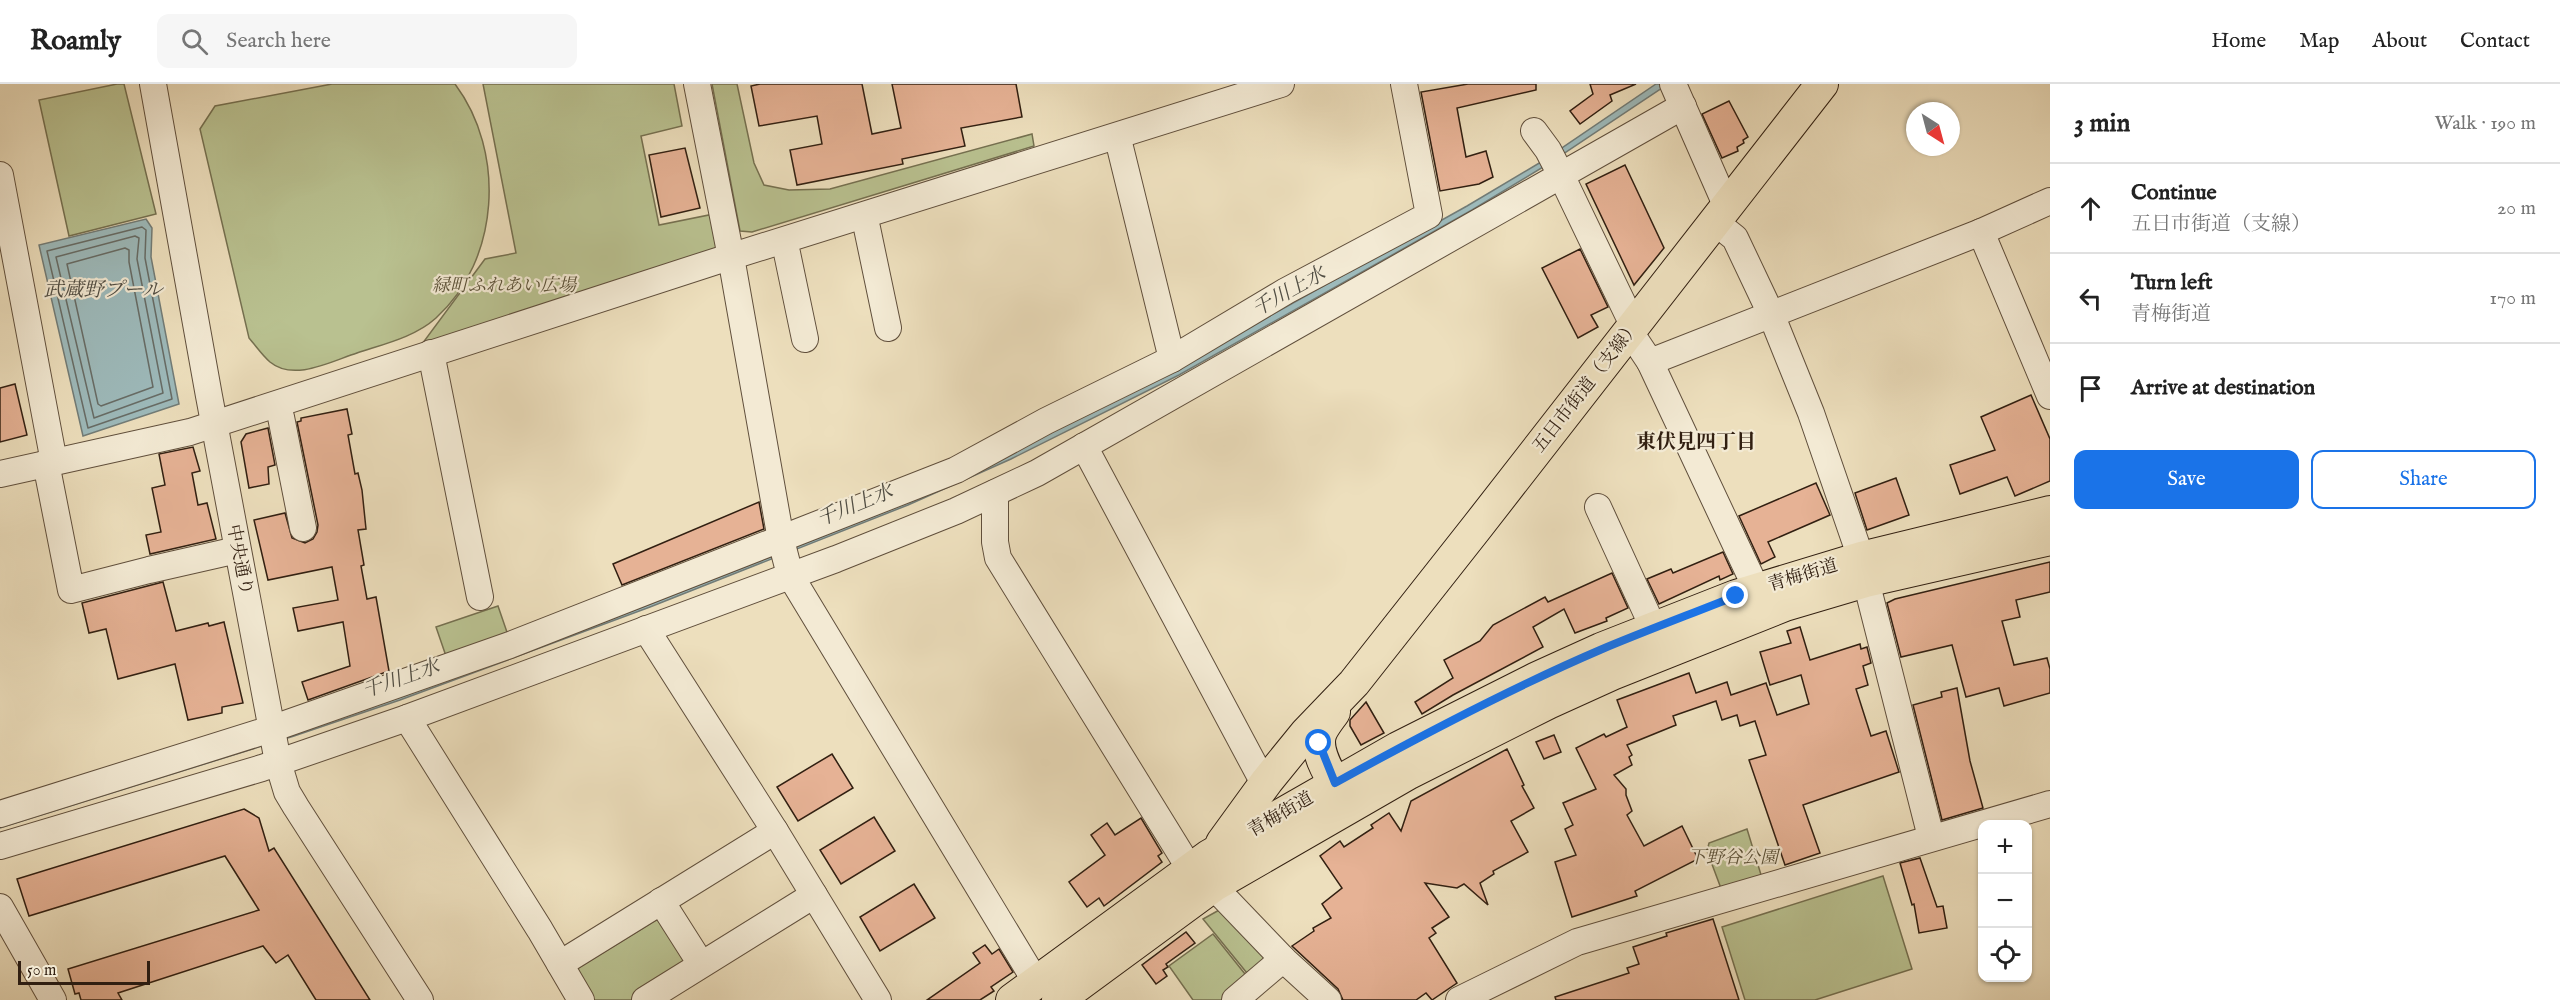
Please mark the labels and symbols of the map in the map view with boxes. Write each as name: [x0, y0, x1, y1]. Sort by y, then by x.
north arrow: [1906, 102, 1960, 156]
water label: 千川上水: [1248, 261, 1332, 322]
park label: 緑町ふれあい広場: [432, 275, 578, 298]
water label: 武蔵野プール: [44, 278, 164, 303]
street label: 五日市街道（支線）: [1528, 316, 1646, 458]
district label: 東伏見四丁目: [1636, 430, 1756, 455]
water label: 千川上水: [813, 479, 899, 533]
street label: 中央通り: [221, 522, 257, 598]
street label: 青梅街道: [1765, 554, 1841, 598]
route end: [1722, 582, 1748, 608]
water label: 千川上水: [359, 654, 445, 704]
route start: [1305, 729, 1331, 755]
street label: 青梅街道: [1244, 787, 1318, 843]
park label: 下野谷公園: [1688, 847, 1781, 870]
scale bar: [18, 958, 150, 986]

